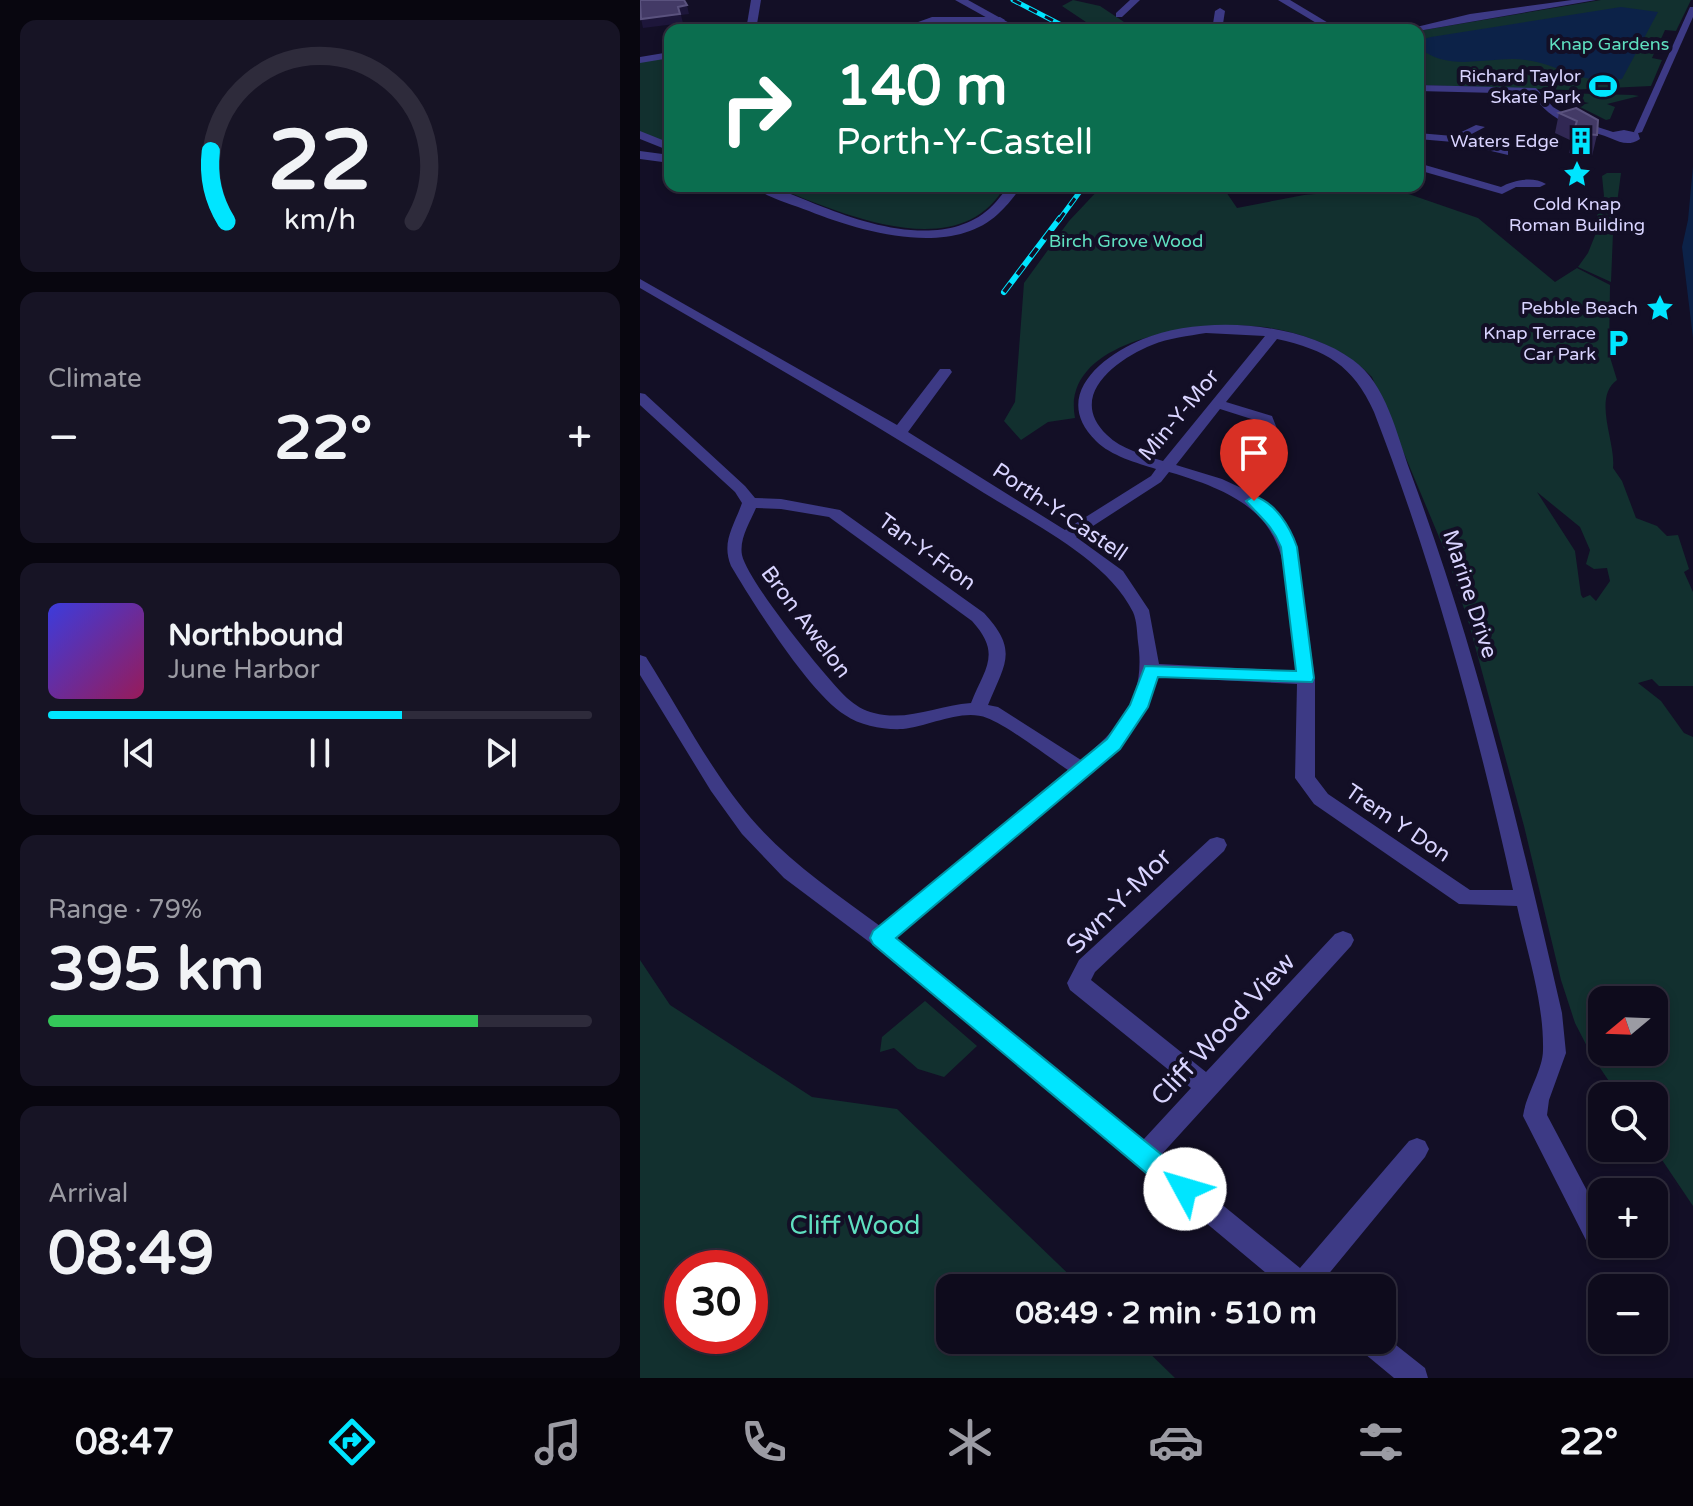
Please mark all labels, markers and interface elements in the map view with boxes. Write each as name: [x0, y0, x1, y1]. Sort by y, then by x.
park label: Knap Gardens: [1549, 33, 1669, 55]
text: 140 m: [836, 53, 1007, 120]
icon: right: [704, 56, 808, 160]
place label: Richard Taylor Skate Park: [1459, 65, 1581, 108]
sports icon: Richard Taylor Skate Park: [1588, 71, 1618, 101]
text: 22: [268, 111, 372, 211]
text: Porth-Y-Castell: [836, 121, 1093, 164]
building icon: Waters Edge: [1566, 126, 1596, 156]
place label: Waters Edge: [1450, 130, 1559, 152]
place icon: Cold Knap Roman Building: [1562, 159, 1592, 189]
place label: Cold Knap Roman Building: [1509, 193, 1645, 236]
text: km/h: [284, 203, 356, 237]
park label: Birch Grove Wood: [1049, 230, 1203, 252]
place icon: Pebble Beach: [1645, 293, 1675, 323]
place label: Pebble Beach: [1521, 297, 1638, 319]
place label: Knap Terrace Car Park: [1483, 322, 1596, 365]
parking icon: Knap Terrace Car Park: [1603, 328, 1633, 358]
text: Climate: [48, 363, 142, 394]
street label: Min-Y-Mor: [1133, 363, 1225, 466]
text: 22°: [274, 403, 372, 475]
text: −: [48, 412, 79, 465]
text: +: [567, 412, 592, 465]
pin: [1220, 419, 1288, 501]
icon: arrive: [1232, 431, 1276, 475]
street label: Porth-Y-Castell: [988, 457, 1132, 567]
street label: Tan-Y-Fron: [873, 508, 981, 596]
street label: Marine Drive: [1437, 527, 1503, 661]
street label: Bron Awelon: [756, 561, 856, 683]
text: Northbound: [168, 617, 344, 654]
text: June Harbor: [168, 654, 320, 685]
icon: previous: [117, 731, 161, 775]
icon: pause: [298, 731, 342, 775]
icon: next: [479, 731, 523, 775]
street label: Trem Y Don: [1340, 778, 1456, 868]
street label: Swn-Y-Mor: [1060, 842, 1178, 960]
text: Range · 79%: [48, 894, 202, 925]
text: 395 km: [48, 934, 264, 1006]
street label: Cliff Wood View: [1144, 946, 1302, 1112]
north arrow: [1588, 986, 1668, 1066]
map controls: [1588, 986, 1668, 1354]
button: search: [1588, 1082, 1668, 1162]
position arrow: [1143, 1147, 1227, 1231]
text: Arrival: [48, 1178, 128, 1209]
button: +: [1588, 1178, 1668, 1258]
park label: Cliff Wood: [789, 1210, 921, 1241]
text: 08:49: [48, 1218, 214, 1290]
speed limit sign: 30: [664, 1250, 768, 1354]
button: −: [1588, 1274, 1668, 1354]
text: 08:49 · 2 min · 510 m: [1015, 1295, 1317, 1332]
icon: directions: [324, 1414, 380, 1470]
icon: music: [530, 1414, 586, 1470]
icon: phone: [736, 1414, 792, 1470]
icon: climate: [942, 1414, 998, 1470]
icon: car: [1148, 1414, 1204, 1470]
icon: filters: [1353, 1414, 1409, 1470]
text: 08:47: [75, 1421, 175, 1464]
text: 22°: [1559, 1421, 1618, 1464]

